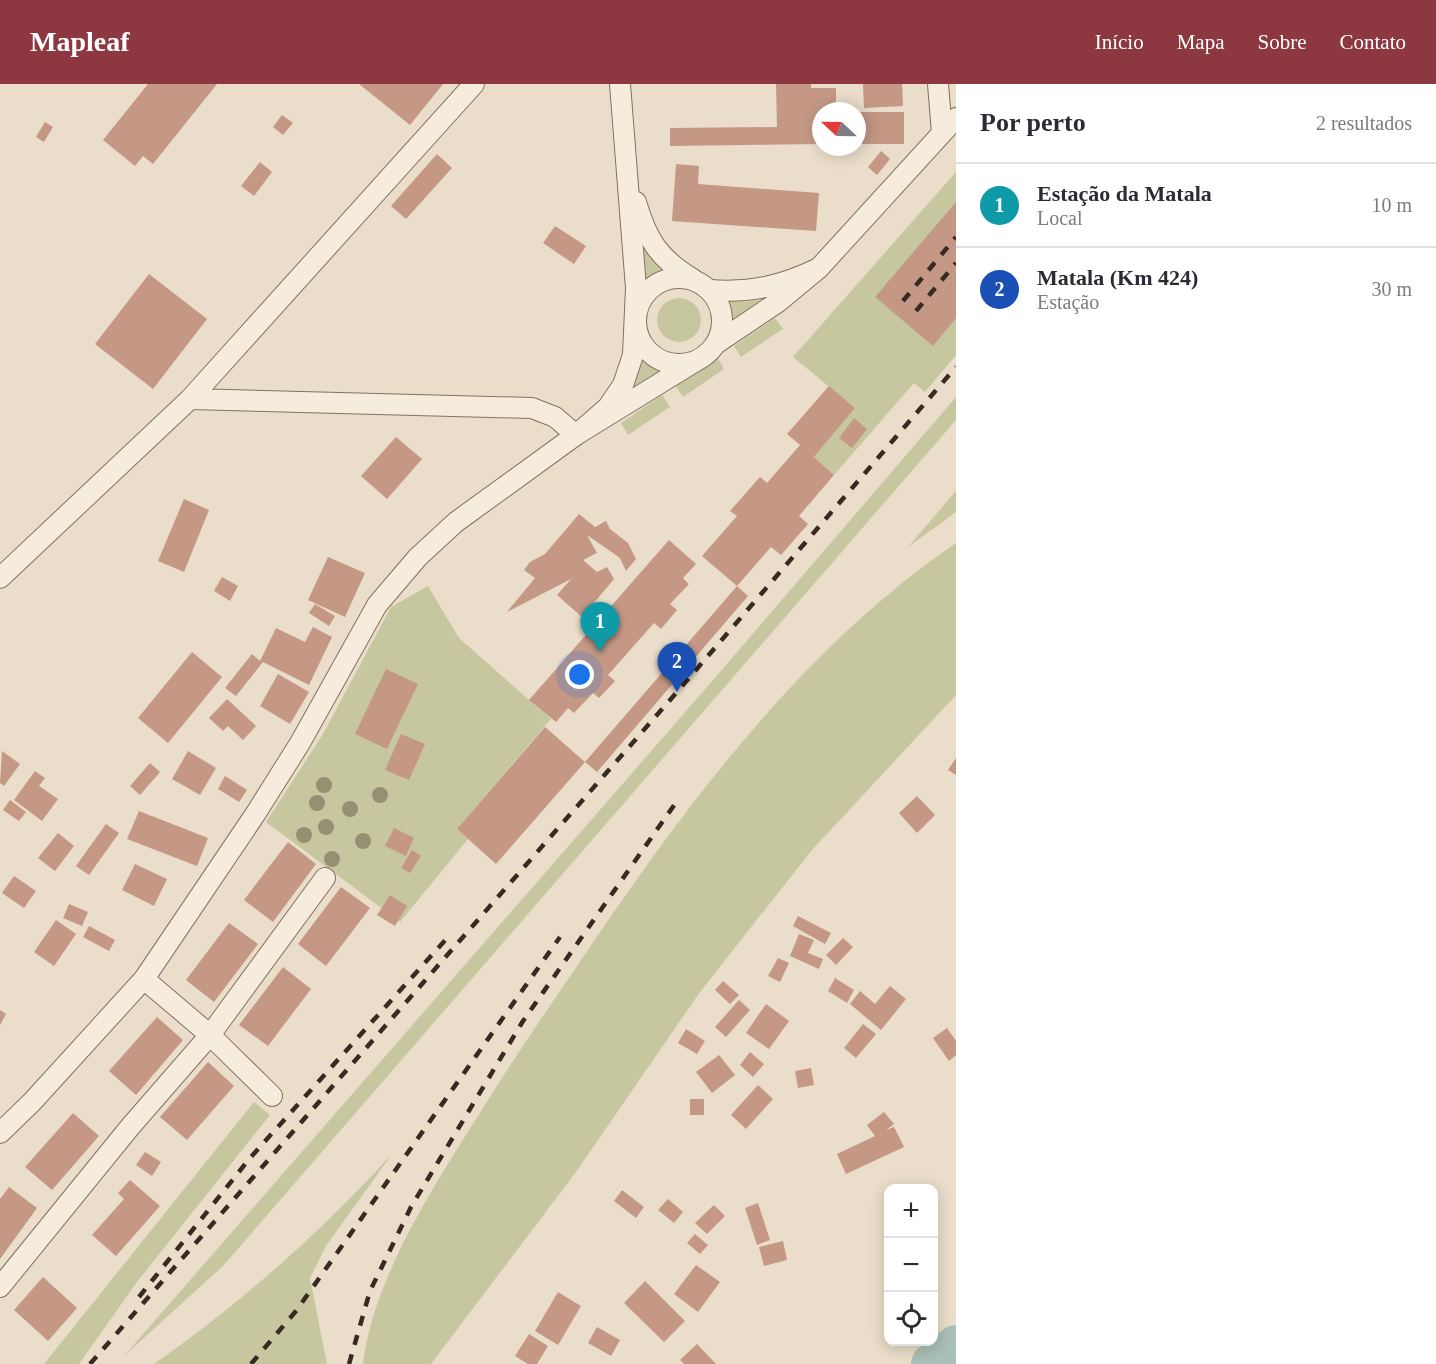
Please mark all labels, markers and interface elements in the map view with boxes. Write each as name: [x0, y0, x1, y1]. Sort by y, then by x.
text: Mapleaf: [30, 26, 130, 57]
text: Início: [1095, 30, 1144, 54]
text: Mapa: [1177, 30, 1225, 54]
text: Sobre: [1258, 30, 1307, 54]
text: Contato: [1340, 30, 1406, 54]
north arrow: [812, 102, 866, 156]
text: Por perto: [980, 108, 1086, 137]
text: 2 resultados: [1316, 112, 1412, 134]
text: Estação da Matala: [1037, 181, 1212, 206]
text: 1: [995, 194, 1005, 216]
text: 10 m: [1371, 194, 1412, 216]
text: Local: [1037, 207, 1083, 229]
text: Matala (Km 424): [1037, 265, 1198, 290]
text: 2: [995, 278, 1005, 300]
text: 30 m: [1371, 278, 1412, 300]
text: Estação: [1037, 291, 1099, 313]
pin: 1: [580, 602, 620, 652]
pin: 2: [658, 642, 696, 692]
your location: [565, 660, 594, 689]
map controls: [884, 1184, 938, 1346]
button: +: [884, 1184, 938, 1238]
button: −: [884, 1238, 938, 1292]
button: locate: [884, 1292, 938, 1346]

